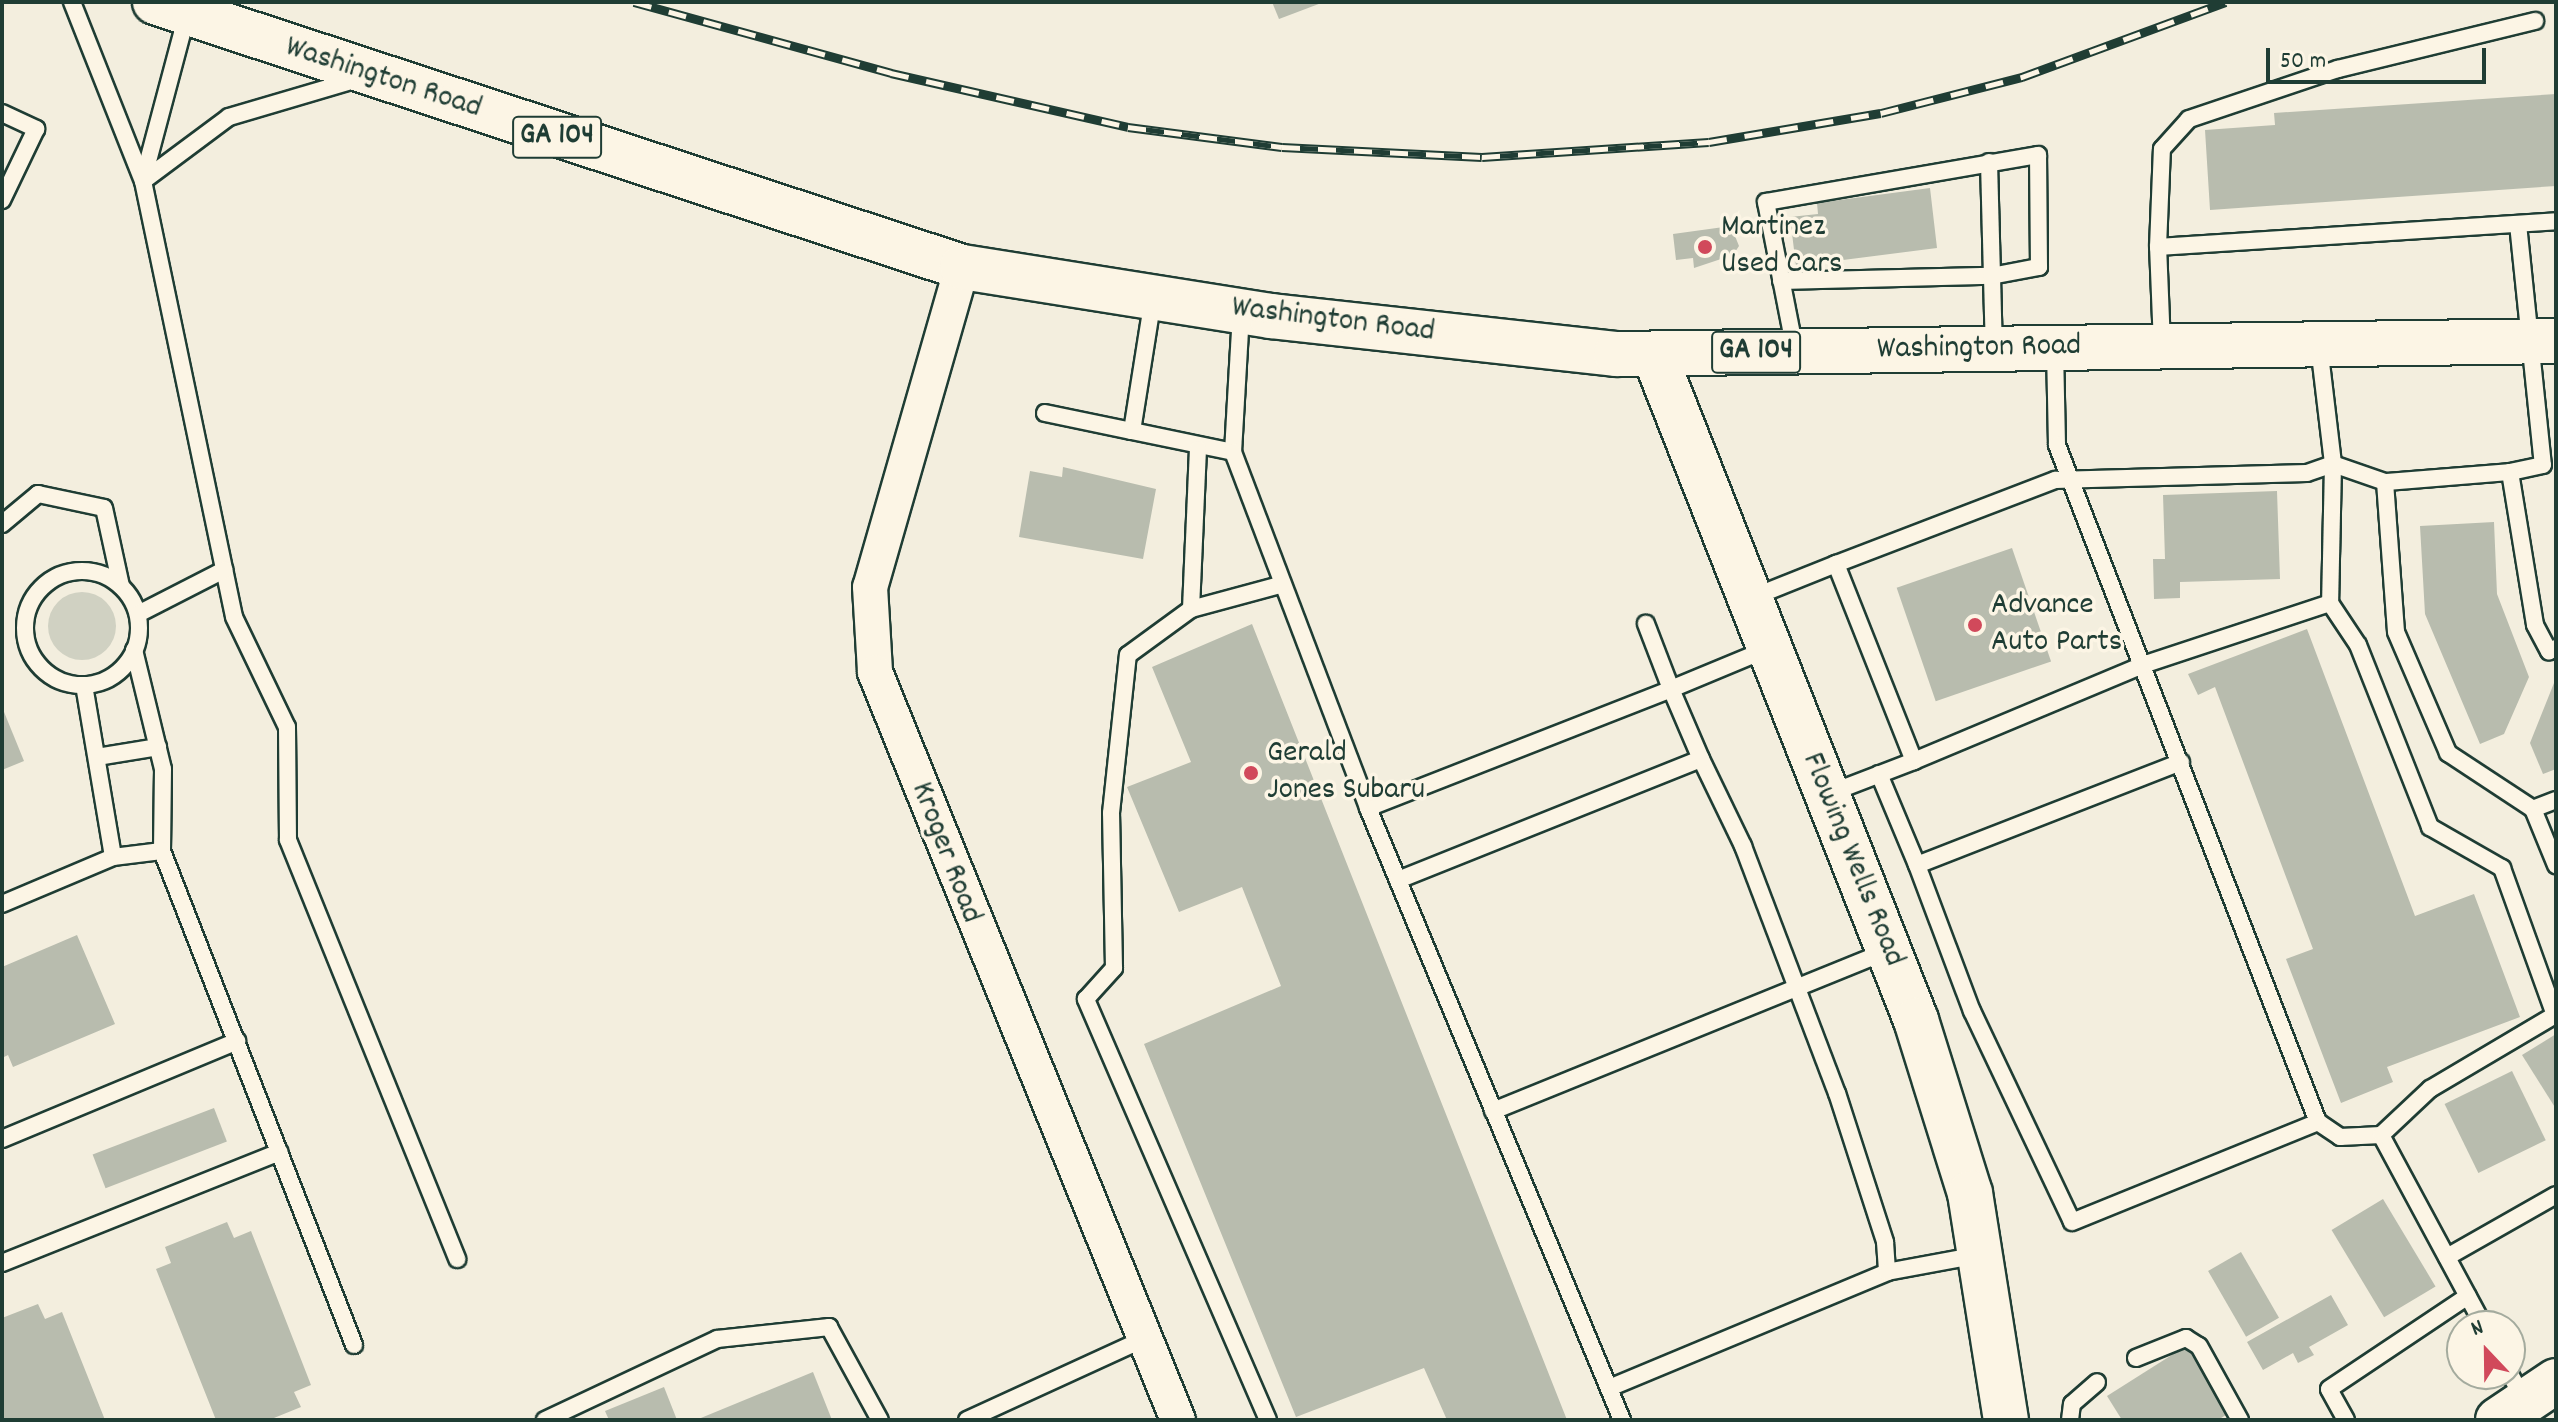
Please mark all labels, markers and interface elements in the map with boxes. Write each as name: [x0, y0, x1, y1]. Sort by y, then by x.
street label: Washington Road: [280, 29, 486, 129]
scale bar: [2270, 32, 2490, 82]
text: 50 m: [2280, 45, 2326, 79]
road number: GA 104: [511, 111, 603, 163]
place label: Martinez Used Cars: [1721, 210, 1842, 285]
marker: Martinez Used Cars: [1696, 238, 1714, 256]
street label: Washington Road: [1229, 290, 1437, 352]
road number: GA 104: [1710, 326, 1802, 378]
street label: Washington Road: [1877, 328, 2081, 370]
place label: Advance Auto Parts: [1991, 588, 2122, 663]
marker: Advance Auto Parts: [1966, 616, 1984, 634]
place label: Gerald Jones Subaru: [1267, 736, 1425, 811]
street label: Flowing Wells Road: [1792, 748, 1912, 972]
marker: Gerald Jones Subaru: [1242, 764, 1260, 782]
street label: Kroger Road: [901, 777, 989, 929]
north arrow: [2446, 1310, 2526, 1390]
text: N: [2467, 1313, 2488, 1346]

